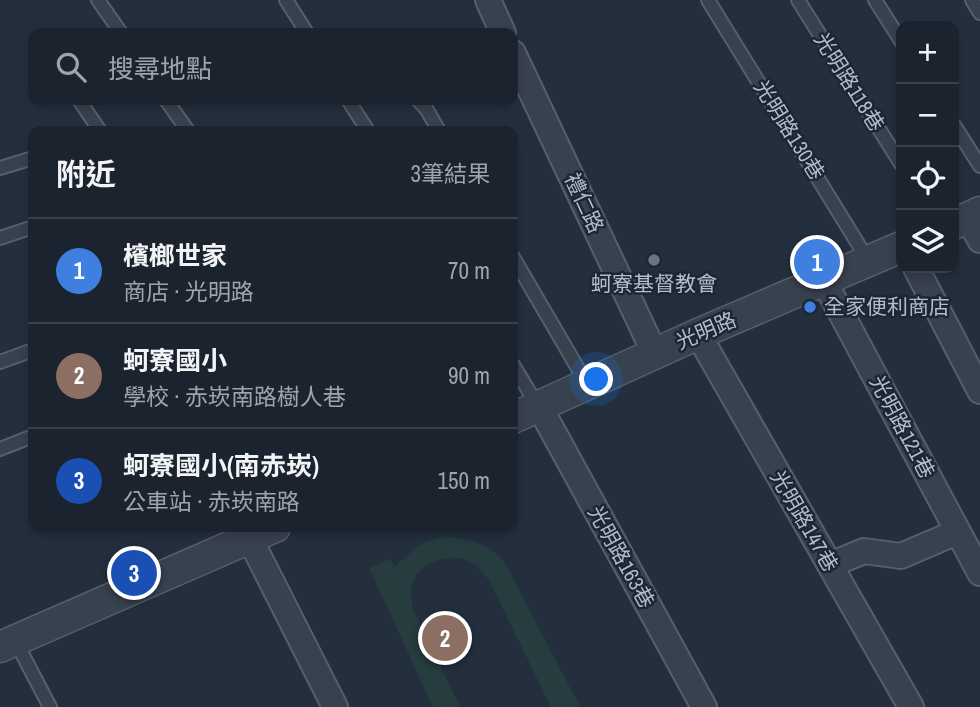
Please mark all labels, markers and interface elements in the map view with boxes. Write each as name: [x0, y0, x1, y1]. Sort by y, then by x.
map controls: [896, 21, 959, 273]
button: +: [896, 21, 959, 84]
street label: 光明路118巷: [808, 27, 891, 137]
search box: [28, 28, 518, 105]
icon: search: [52, 48, 90, 86]
text: 搜尋地點: [108, 51, 212, 86]
street label: 光明路130巷: [747, 74, 832, 185]
button: −: [896, 84, 959, 147]
button: locate: [896, 147, 959, 210]
text: 附近: [56, 154, 116, 194]
text: 3筆結果: [411, 158, 490, 189]
street label: 禮仁路: [558, 168, 611, 237]
button: layers: [896, 210, 959, 273]
pin: 1: [794, 236, 840, 288]
text: 檳榔世家: [123, 238, 227, 273]
marker: 蚵寮基督教會: [646, 252, 662, 268]
text: 1: [74, 255, 84, 286]
text: 70 m: [448, 255, 490, 286]
place label: 蚵寮基督教會: [591, 269, 717, 298]
text: 商店 · 光明路: [123, 276, 254, 307]
place label: 全家便利商店: [824, 292, 950, 321]
marker: 全家便利商店: [802, 299, 818, 315]
street label: 光明路: [671, 305, 740, 356]
text: 蚵寮國小: [123, 343, 227, 378]
text: 2: [74, 360, 84, 391]
text: 90 m: [448, 360, 490, 391]
your location: [579, 362, 613, 396]
street label: 光明路121巷: [863, 370, 942, 483]
text: 學校 · 赤崁南路樹人巷: [123, 381, 346, 412]
text: 蚵寮國小(南赤崁): [123, 448, 319, 483]
text: 3: [74, 465, 84, 496]
text: 150 m: [438, 465, 490, 496]
street label: 光明路147巷: [764, 465, 845, 577]
text: 公車站 · 赤崁南路: [123, 486, 300, 517]
street label: 光明路163巷: [581, 500, 661, 613]
pin: 3: [111, 547, 157, 599]
pin: 2: [422, 612, 468, 664]

